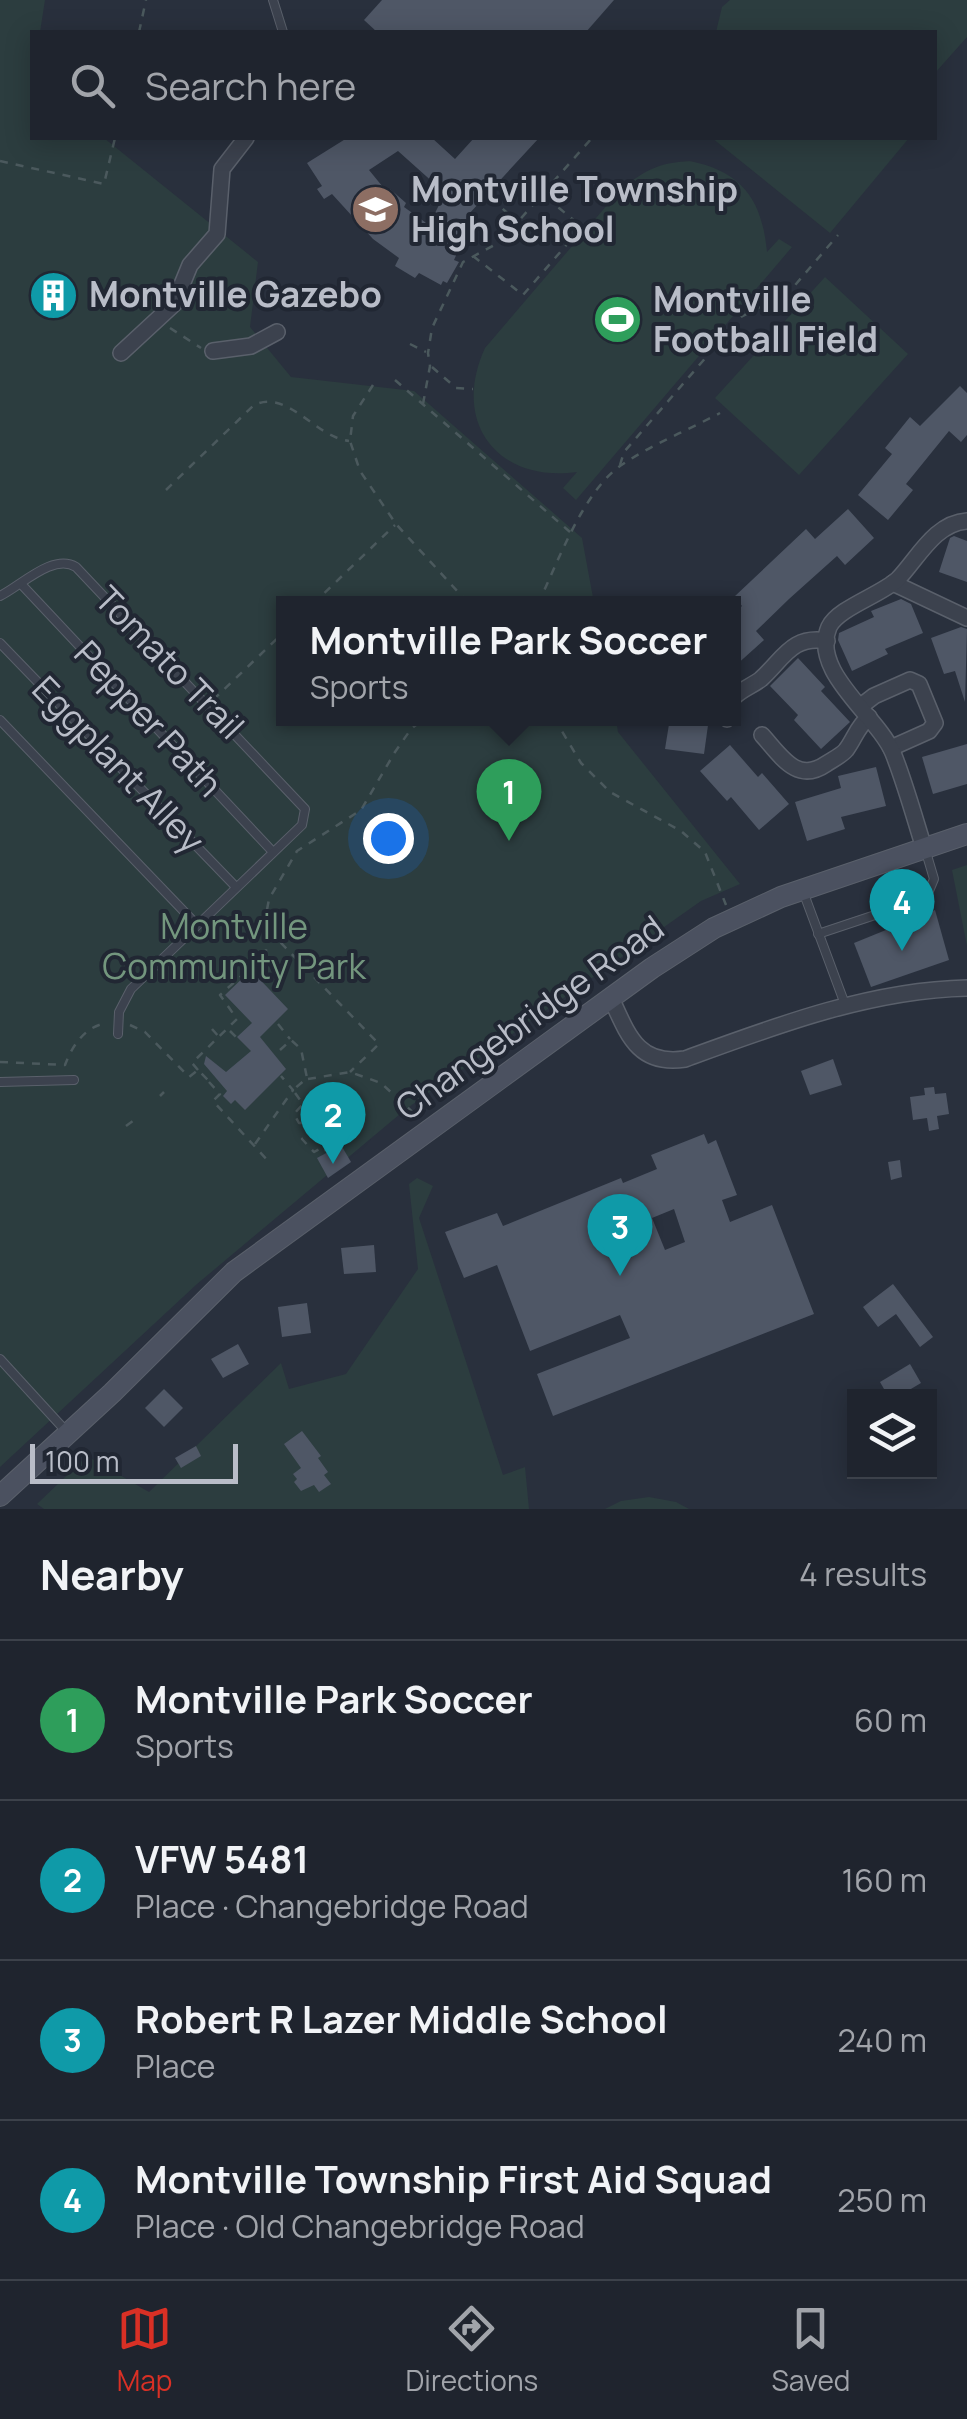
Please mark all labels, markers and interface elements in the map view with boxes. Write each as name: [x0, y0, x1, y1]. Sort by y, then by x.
search box: [30, 30, 937, 140]
icon: search: [65, 58, 120, 113]
text: Search here: [145, 59, 356, 111]
place label: Montville Township High School: [411, 165, 738, 253]
school or university icon: Montville Township High School: [350, 184, 402, 236]
building icon: Montville Gazebo: [28, 269, 80, 321]
place label: Montville Gazebo: [89, 270, 382, 318]
place label: Montville Football Field: [653, 275, 878, 363]
sports icon: Montville Football Field: [592, 294, 644, 346]
street label: Tomato Trail: [84, 575, 255, 749]
popup: [276, 596, 741, 726]
text: Montville Park Soccer: [310, 613, 707, 665]
street label: Pepper Path: [64, 630, 233, 807]
street label: Eggplant Alley: [22, 665, 215, 863]
text: Sports: [310, 665, 408, 709]
pin: 1: [476, 758, 542, 841]
your location: [363, 813, 414, 864]
pin: 4: [870, 868, 934, 951]
park label: Montville Community Park: [102, 902, 367, 990]
street label: Changebridge Road: [386, 904, 673, 1131]
pin: 2: [300, 1082, 366, 1164]
pin: 3: [588, 1194, 652, 1276]
map controls: [847, 1389, 937, 1479]
button: layers: [847, 1389, 937, 1479]
scale bar: [30, 1439, 238, 1484]
text: 100 m: [45, 1442, 119, 1480]
text: Nearby: [40, 1545, 184, 1603]
text: 4 results: [799, 1552, 927, 1596]
text: Montville Park Soccer: [135, 1672, 533, 1724]
text: 1: [65, 1698, 80, 1742]
text: 60 m: [854, 1698, 927, 1742]
text: Sports: [135, 1724, 234, 1768]
text: VFW 5481: [135, 1832, 309, 1884]
text: 2: [63, 1858, 82, 1902]
text: 160 m: [842, 1858, 927, 1902]
text: Place · Changebridge Road: [135, 1884, 529, 1928]
text: Robert R Lazer Middle School: [135, 1992, 668, 2044]
text: 3: [63, 2018, 82, 2062]
text: 240 m: [837, 2018, 927, 2062]
text: Place: [135, 2044, 216, 2088]
text: Montville Township First Aid Squad: [135, 2152, 772, 2204]
text: 4: [63, 2178, 82, 2222]
text: 250 m: [837, 2178, 927, 2222]
text: Place · Old Changebridge Road: [135, 2204, 585, 2248]
tab: Map: [117, 2301, 172, 2399]
tab: Directions: [406, 2301, 538, 2399]
tab: Saved: [771, 2301, 850, 2399]

